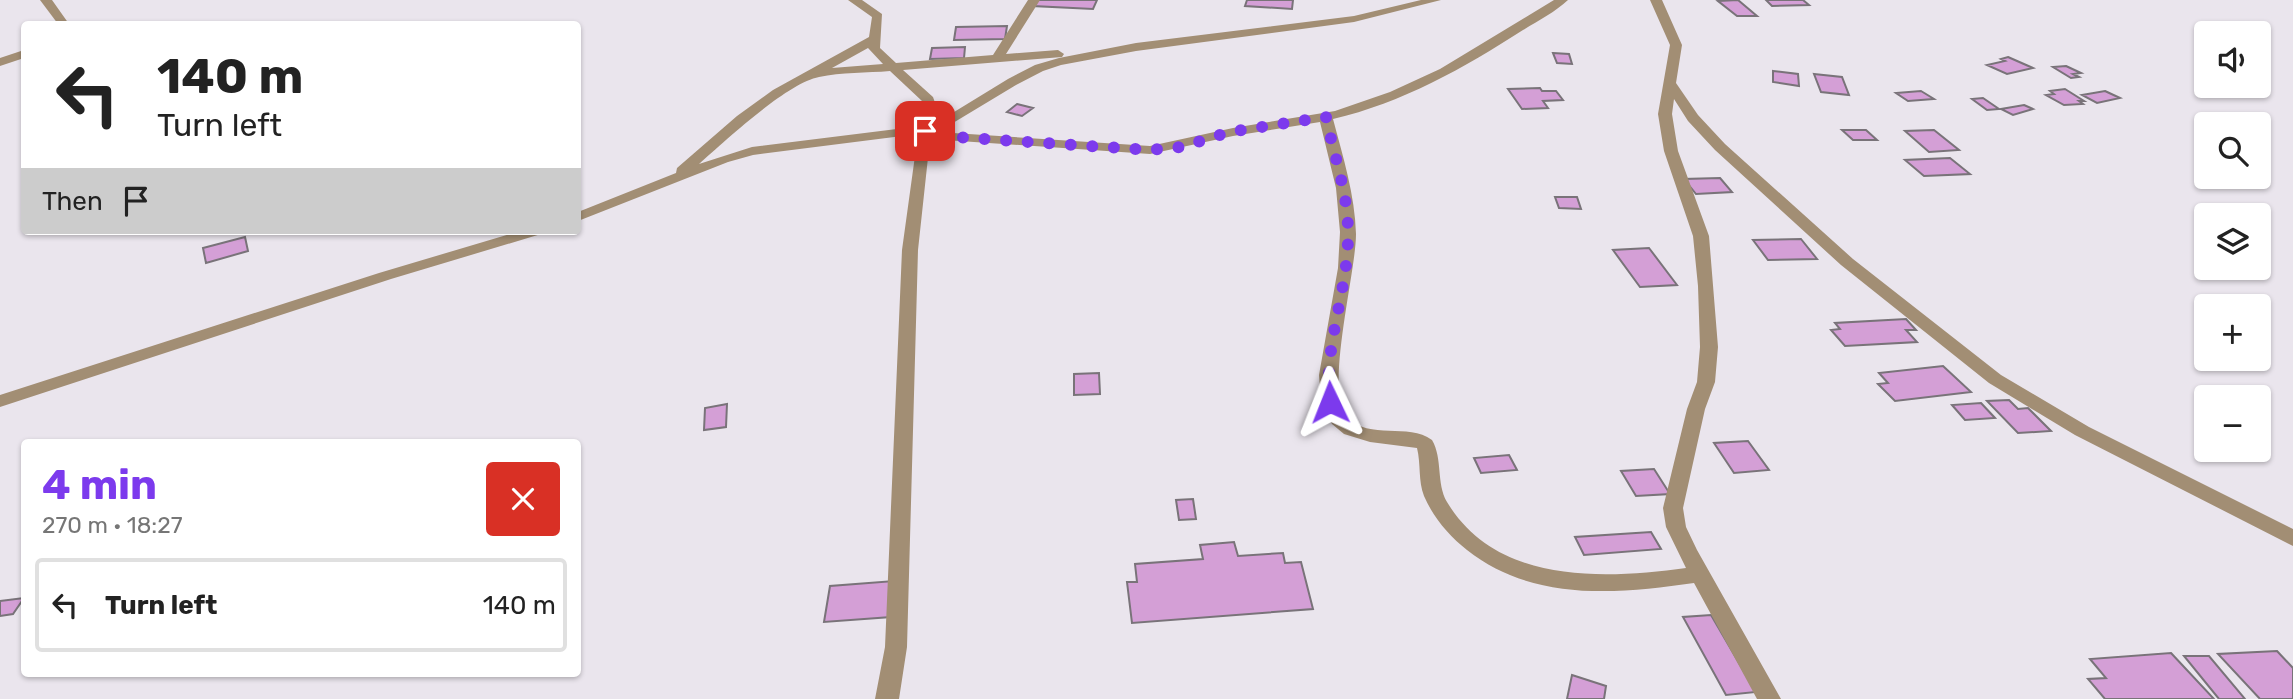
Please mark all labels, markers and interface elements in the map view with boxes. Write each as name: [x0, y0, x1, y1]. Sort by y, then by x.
map controls: [2194, 21, 2271, 462]
button: sound: [2194, 21, 2271, 98]
text: 140 m: [157, 47, 303, 105]
icon: left: [42, 49, 133, 140]
pin: [895, 101, 955, 161]
text: Turn left: [157, 106, 282, 144]
icon: arrive: [906, 112, 944, 150]
button: search: [2194, 112, 2271, 189]
icon: arrive: [117, 182, 155, 220]
text: Then: [42, 186, 103, 217]
button: layers: [2194, 203, 2271, 280]
button: +: [2194, 294, 2271, 371]
position arrow: [1293, 365, 1367, 439]
button: −: [2194, 385, 2271, 462]
text: 4 min: [42, 460, 157, 510]
button: close: [486, 462, 560, 536]
text: 270 m · 18:27: [42, 511, 183, 539]
icon: left: [46, 586, 84, 624]
text: Turn left: [105, 590, 217, 621]
text: 140 m: [483, 590, 556, 621]

